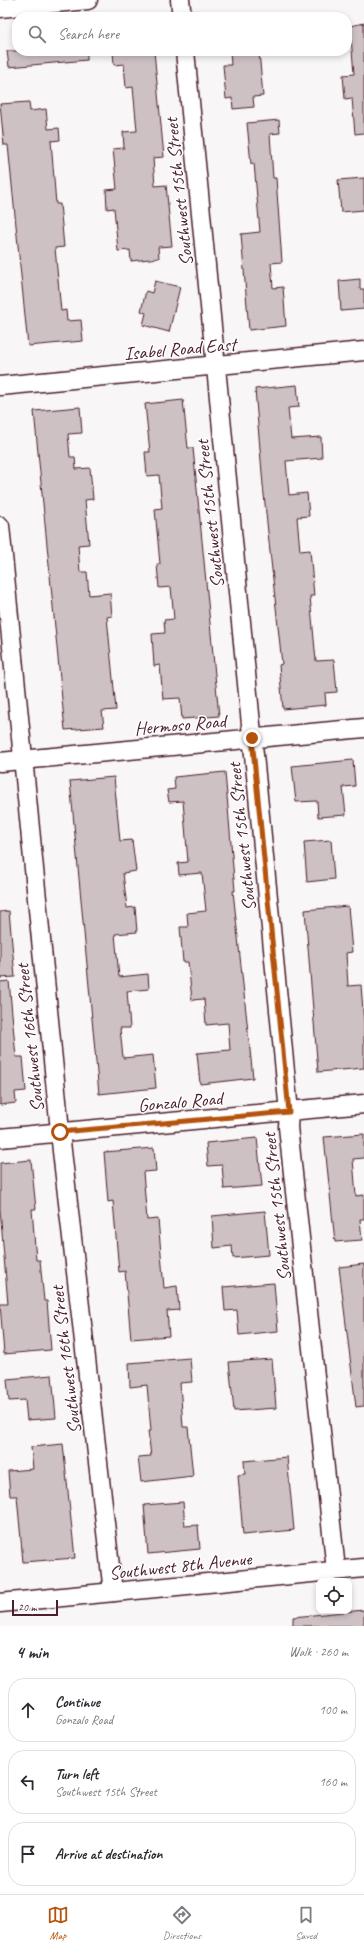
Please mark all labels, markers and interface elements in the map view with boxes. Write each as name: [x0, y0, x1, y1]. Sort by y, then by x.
search box: [12, 12, 352, 56]
icon: search: [26, 23, 48, 45]
text: Search here: [58, 25, 119, 44]
street label: Southwest 15th Street: [159, 115, 199, 267]
street label: Isabel Road East: [123, 332, 240, 366]
street label: Southwest 15th Street: [190, 437, 230, 589]
street label: Hermoso Road: [133, 709, 230, 741]
route end: [243, 729, 261, 747]
street label: Southwest 15th Street: [222, 760, 262, 912]
street label: Southwest 16th Street: [10, 961, 50, 1113]
street label: Gonzalo Road: [137, 1086, 227, 1118]
route start: [51, 1123, 69, 1141]
street label: Southwest 15th Street: [257, 1130, 297, 1282]
street label: Southwest 16th Street: [45, 1283, 87, 1435]
street label: Southwest 8th Avenue: [108, 1546, 254, 1585]
map controls: [316, 1578, 352, 1614]
button: locate: [316, 1578, 352, 1614]
scale bar: [12, 1598, 58, 1617]
text: 20 m: [18, 1600, 37, 1614]
text: 4 min: [16, 1642, 49, 1663]
text: Walk · 260 m: [289, 1644, 348, 1660]
text: Continue: [55, 1693, 100, 1712]
icon: ahead: [17, 1699, 39, 1721]
text: 100 m: [319, 1702, 347, 1718]
text: Gonzalo Road: [55, 1712, 113, 1728]
text: Turn left: [55, 1765, 98, 1784]
icon: left: [17, 1771, 39, 1793]
text: 160 m: [319, 1774, 347, 1790]
text: Southwest 15th Street: [55, 1784, 157, 1800]
icon: arrive: [17, 1843, 39, 1865]
text: Arrive at destination: [55, 1845, 162, 1864]
tab: Map: [47, 1904, 69, 1942]
tab: Directions: [163, 1904, 201, 1942]
tab: Saved: [295, 1904, 317, 1942]

